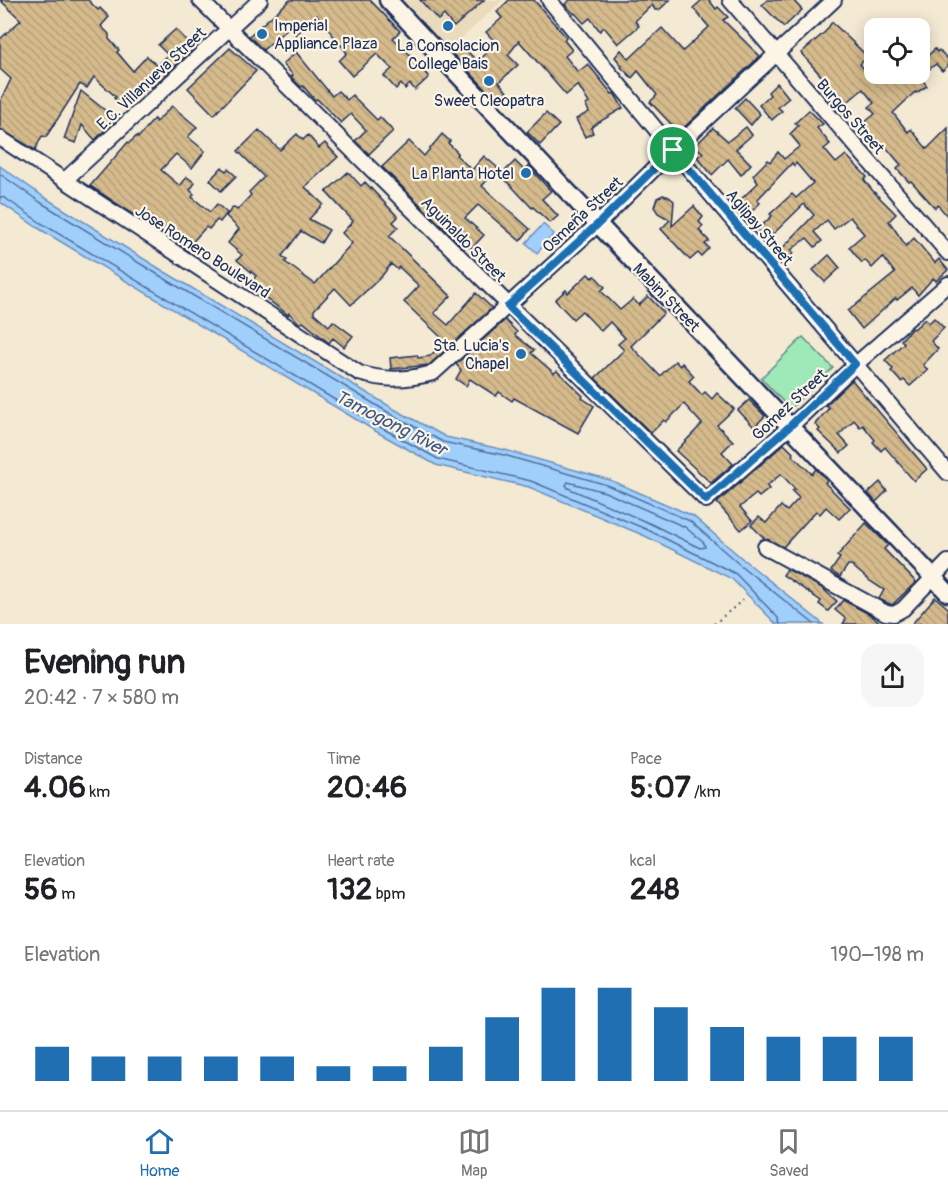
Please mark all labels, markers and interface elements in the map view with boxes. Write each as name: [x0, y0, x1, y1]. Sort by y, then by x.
place label: Imperial Appliance Plaza: [274, 16, 378, 54]
map controls: [864, 18, 930, 84]
button: locate: [864, 18, 930, 84]
marker: La Consolacion College Bais: [441, 19, 455, 33]
street label: E.C. Villanueva Street: [93, 23, 211, 135]
marker: Imperial Appliance Plaza: [255, 27, 269, 41]
place label: La Consolacion College Bais: [397, 36, 499, 74]
marker: Sweet Cleopatra: [482, 74, 496, 88]
street label: Burgos Street: [812, 75, 889, 159]
place label: Sweet Cleopatra: [434, 91, 544, 111]
pin: [647, 124, 698, 175]
icon: arrive: [656, 133, 689, 166]
place label: La Planta Hotel: [411, 164, 514, 184]
marker: La Planta Hotel: [519, 166, 533, 180]
street label: Osmeña Street: [538, 172, 628, 257]
street label: Aglipay Street: [721, 185, 797, 270]
street label: Aguinaldo Street: [416, 193, 511, 287]
street label: Jose Romero Boulevard: [131, 201, 274, 303]
street label: Mabini Street: [628, 259, 705, 337]
place label: Sta. Lucia's Chapel: [433, 336, 509, 374]
marker: Sta. Lucia's Chapel: [514, 347, 528, 361]
street label: Gomez Street: [748, 364, 832, 445]
water label: Tamogong River: [331, 385, 453, 463]
text: Evening run: [24, 642, 185, 683]
button: share: [861, 644, 924, 707]
text: 20:42 · 7 × 580 m: [24, 685, 179, 710]
text: Distance: [24, 749, 83, 769]
text: Time: [327, 749, 360, 769]
text: Pace: [630, 749, 662, 769]
text: 4.06: [24, 769, 86, 806]
text: 20:46: [327, 769, 407, 806]
text: 5:07: [630, 769, 691, 806]
text: km: [86, 782, 110, 802]
text: /km: [691, 782, 721, 802]
text: Elevation: [24, 851, 85, 871]
text: Heart rate: [327, 851, 394, 871]
text: kcal: [630, 851, 656, 871]
text: 56: [24, 871, 58, 908]
text: 132: [327, 871, 372, 908]
text: 248: [630, 871, 679, 908]
text: m: [58, 884, 75, 904]
text: bpm: [372, 884, 405, 904]
text: Elevation: [24, 942, 100, 967]
text: 190–198 m: [830, 942, 924, 967]
tab: Home: [139, 1125, 180, 1181]
tab: Map: [458, 1125, 491, 1181]
tab: Saved: [769, 1125, 809, 1181]

